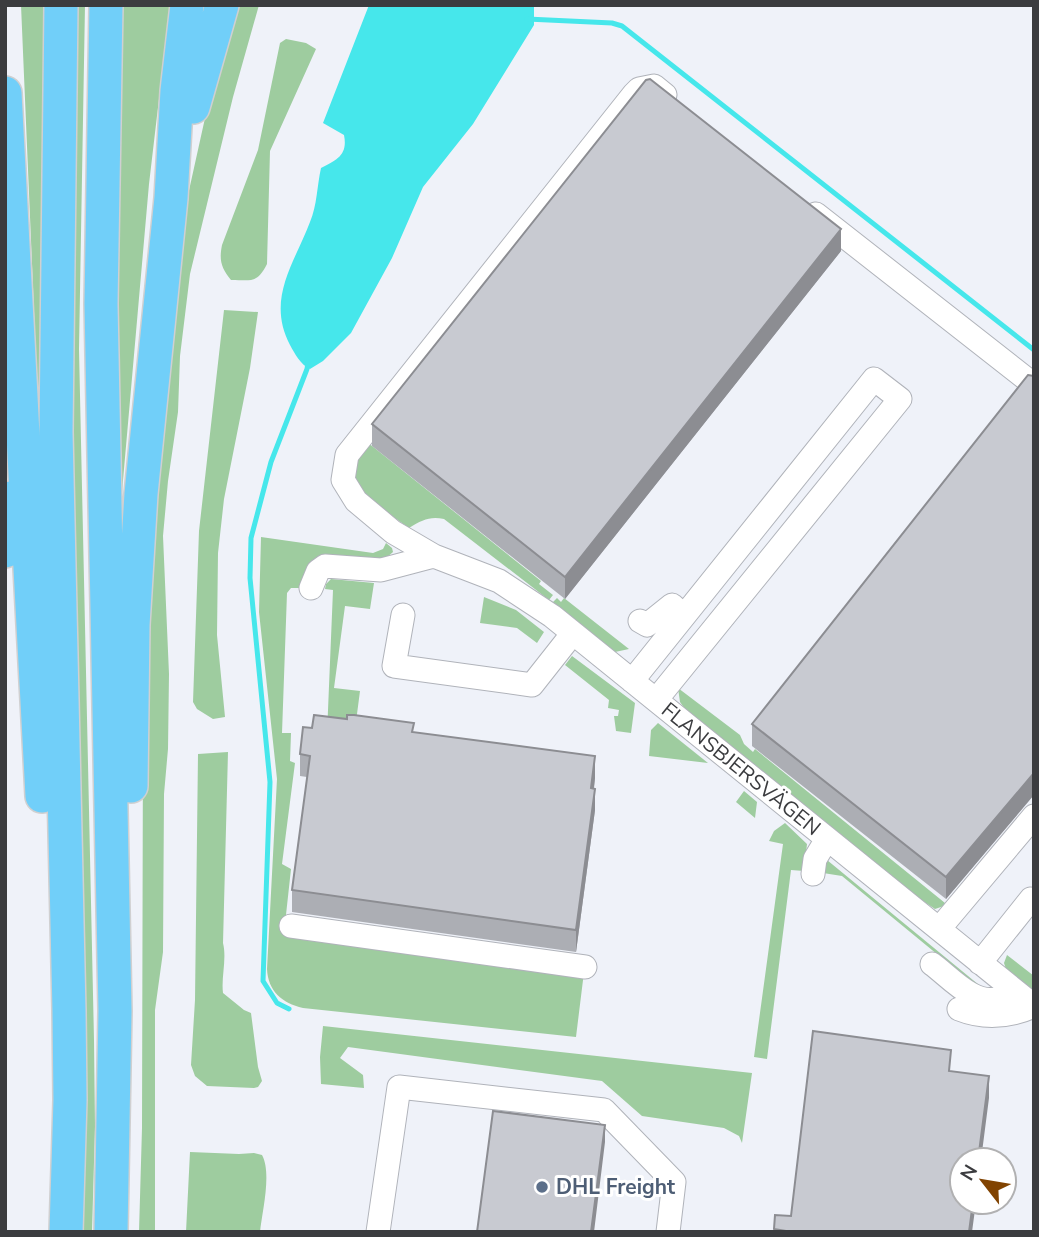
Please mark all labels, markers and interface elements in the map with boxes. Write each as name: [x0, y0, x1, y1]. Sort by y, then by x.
street label: FLANSBJERSVÄGEN: [655, 696, 827, 842]
north arrow: [948, 1146, 1018, 1216]
text: N: [954, 1160, 984, 1186]
place label: DHL Freight: [556, 1173, 676, 1201]
marker: DHL Freight: [534, 1179, 550, 1195]

